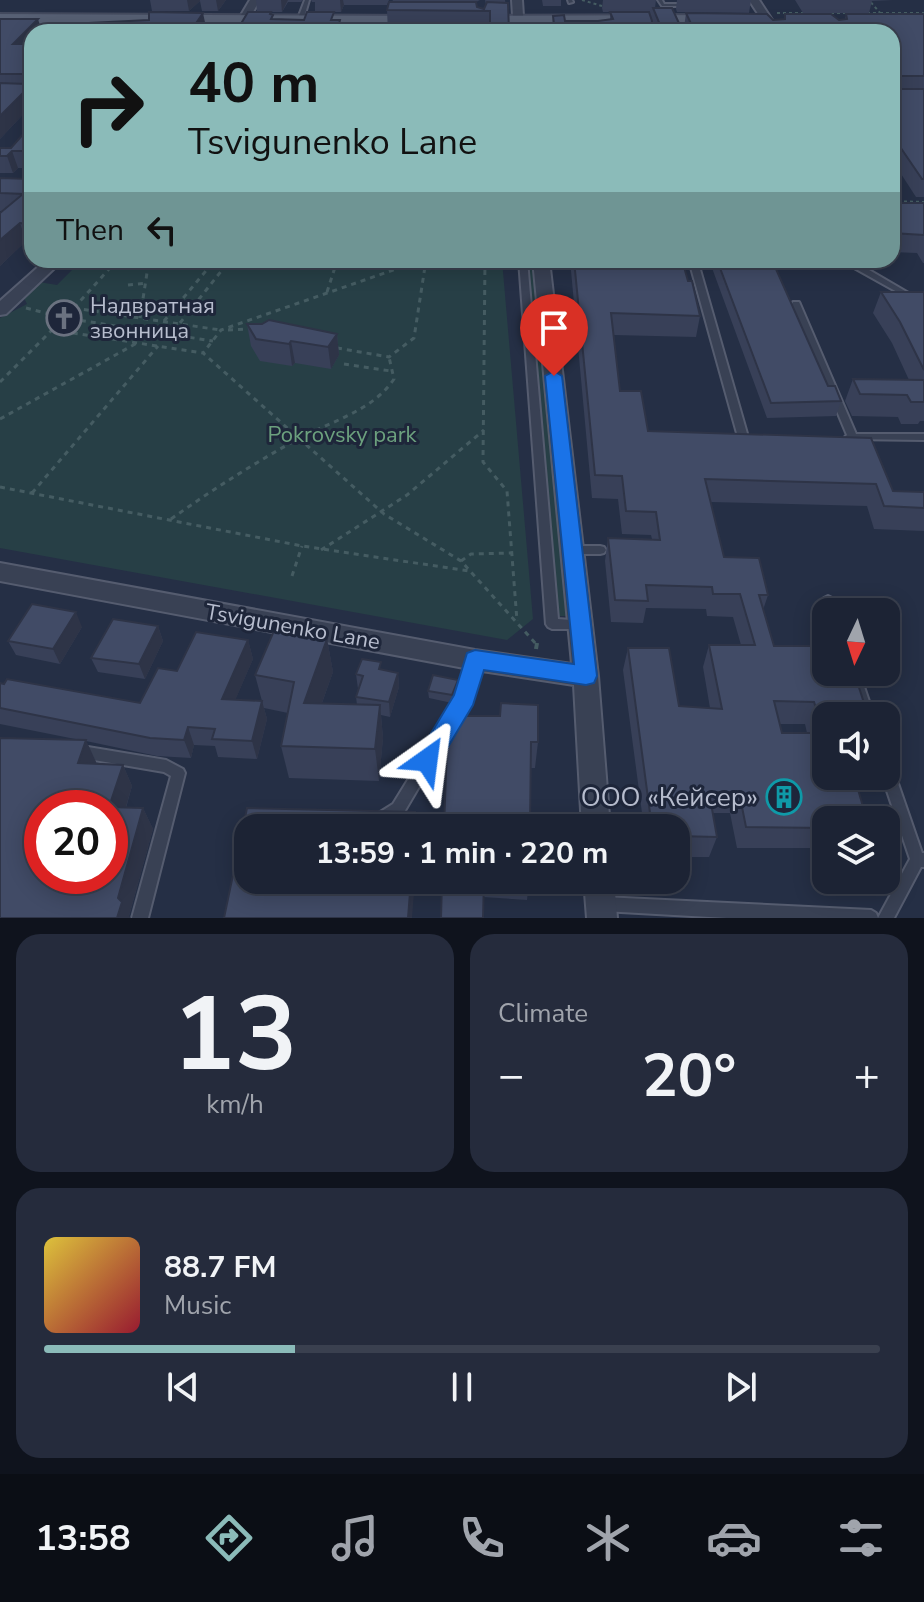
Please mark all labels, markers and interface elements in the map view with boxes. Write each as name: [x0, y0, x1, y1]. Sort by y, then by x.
text: 40 m: [188, 45, 319, 122]
icon: right: [56, 56, 160, 160]
text: Tsvigunenko Lane: [188, 118, 477, 167]
icon: left: [140, 208, 184, 252]
text: Then: [56, 210, 124, 251]
place label: Надвратная звонница: [90, 291, 215, 346]
pin: [520, 294, 588, 376]
church icon: Надвратная звонница: [45, 299, 83, 337]
icon: arrive: [532, 306, 576, 350]
park label: Pokrovsky park: [267, 420, 418, 450]
street label: Tsvigunenko Lane: [203, 597, 382, 657]
north arrow: [812, 598, 900, 686]
map controls: [812, 598, 900, 894]
button: sound: [812, 702, 900, 790]
position arrow: [385, 718, 469, 802]
building icon: ООО «Кейсер»: [765, 778, 803, 816]
place label: ООО «Кейсер»: [581, 780, 758, 815]
speed limit sign: 20: [24, 790, 128, 894]
button: layers: [812, 806, 900, 894]
text: 13:59 · 1 min · 220 m: [316, 833, 608, 874]
text: 13: [173, 964, 297, 1106]
text: Climate: [498, 996, 588, 1031]
text: 20°: [642, 1035, 736, 1117]
text: −: [498, 1046, 524, 1106]
text: +: [854, 1046, 880, 1106]
text: km/h: [206, 1087, 264, 1122]
text: 88.7 FM: [164, 1247, 276, 1288]
text: Music: [164, 1288, 231, 1323]
icon: previous: [161, 1365, 205, 1409]
icon: pause: [440, 1365, 484, 1409]
icon: next: [719, 1365, 763, 1409]
icon: directions: [201, 1510, 257, 1566]
icon: music: [327, 1510, 383, 1566]
icon: phone: [454, 1510, 510, 1566]
icon: climate: [580, 1510, 636, 1566]
icon: car: [706, 1510, 762, 1566]
icon: filters: [833, 1510, 889, 1566]
text: 13:58: [35, 1514, 131, 1563]

